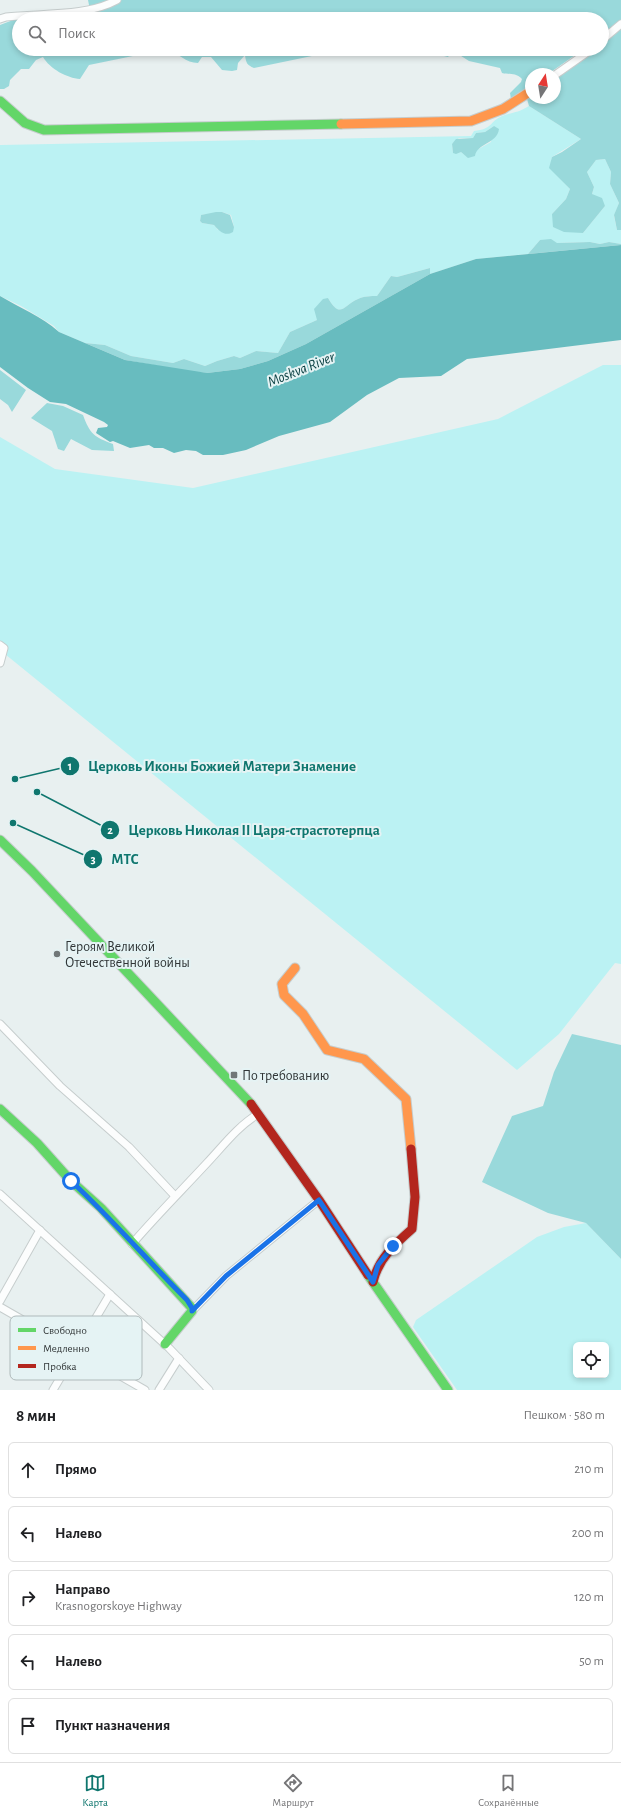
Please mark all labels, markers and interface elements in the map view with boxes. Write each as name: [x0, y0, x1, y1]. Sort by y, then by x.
search box: [12, 12, 609, 56]
icon: search: [26, 23, 48, 45]
text: Поиск: [58, 26, 96, 41]
north arrow: [525, 68, 561, 104]
water label: Moskva River: [265, 349, 338, 390]
callout: Церковь Иконы Божией Матери Знамение: [60, 753, 364, 780]
text: Церковь Иконы Божией Матери Знамение: [88, 759, 356, 774]
text: 1: [68, 760, 72, 772]
callout: Церковь Николая II Царя-страстотерпца: [100, 817, 388, 844]
text: Церковь Николая II Царя-страстотерпца: [128, 823, 380, 838]
text: 2: [107, 824, 113, 836]
callout: МТС: [83, 845, 147, 872]
text: МТС: [111, 852, 139, 867]
text: 3: [90, 853, 96, 865]
place label: Героям Великой Отечественной войны: [65, 940, 190, 970]
marker: Героям Великой Отечественной войны: [52, 949, 62, 959]
place label: По требованию: [242, 1069, 329, 1083]
marker: По требованию: [229, 1070, 239, 1080]
route start: [62, 1172, 80, 1190]
route end: [384, 1237, 402, 1255]
legend: [10, 1316, 142, 1380]
text: Свободно: [43, 1325, 87, 1336]
map controls: [573, 1342, 609, 1378]
button: locate: [573, 1342, 609, 1378]
text: Медленно: [43, 1343, 90, 1354]
text: Пробка: [43, 1361, 76, 1372]
text: 8 мин: [16, 1407, 56, 1424]
text: Пешком · 580 m: [523, 1409, 605, 1422]
icon: ahead: [17, 1459, 39, 1481]
text: Прямо: [55, 1462, 97, 1477]
text: 210 m: [574, 1463, 604, 1476]
icon: left: [17, 1523, 39, 1545]
text: Налево: [55, 1526, 102, 1541]
text: 200 m: [572, 1527, 604, 1540]
text: Направо: [55, 1582, 110, 1597]
icon: right: [17, 1587, 39, 1609]
text: 120 m: [574, 1591, 604, 1604]
text: Krasnogorskoye Highway: [55, 1600, 182, 1613]
icon: left: [17, 1651, 39, 1673]
text: Налево: [55, 1654, 102, 1669]
text: 50 m: [579, 1655, 604, 1668]
icon: arrive: [17, 1715, 39, 1737]
text: Пункт назначения: [55, 1718, 170, 1733]
tab: Карта: [82, 1772, 108, 1809]
tab: Маршрут: [272, 1772, 314, 1809]
tab: Сохранённые: [478, 1772, 539, 1809]

